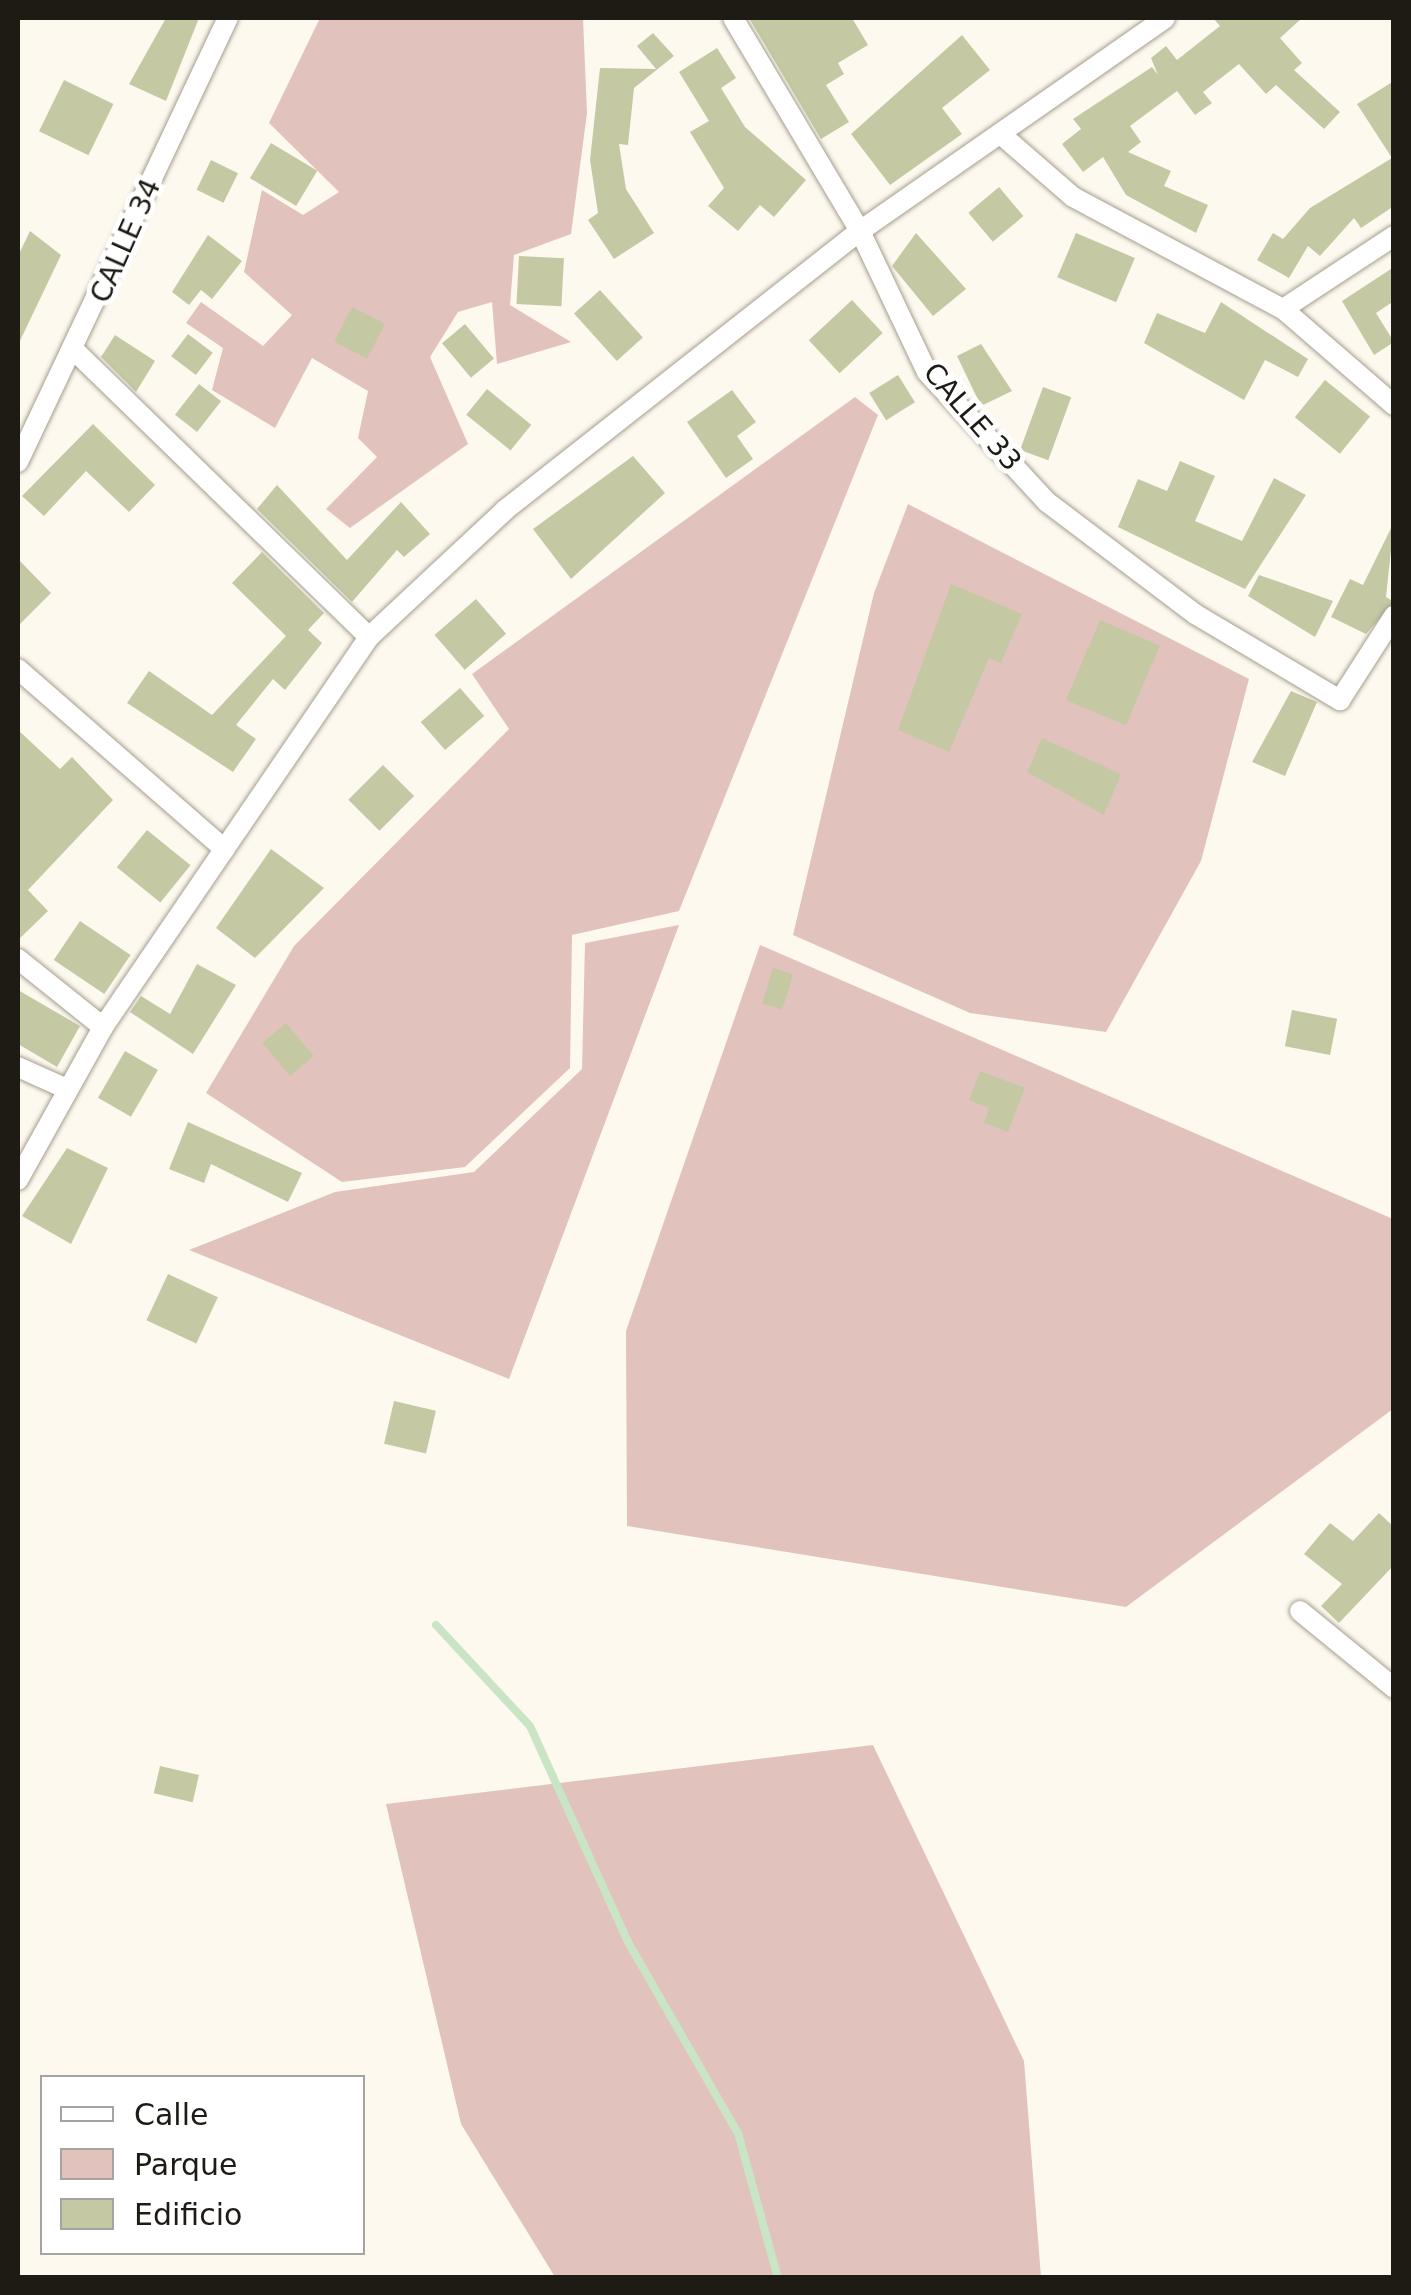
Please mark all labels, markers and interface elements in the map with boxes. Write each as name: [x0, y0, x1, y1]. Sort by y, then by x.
street label: CALLE 34: [84, 174, 168, 308]
street label: CALLE 33: [916, 356, 1028, 478]
legend: [40, 2075, 365, 2255]
text: Calle: [134, 2097, 208, 2132]
text: Parque: [134, 2147, 237, 2182]
text: Edificio: [134, 2197, 242, 2232]

